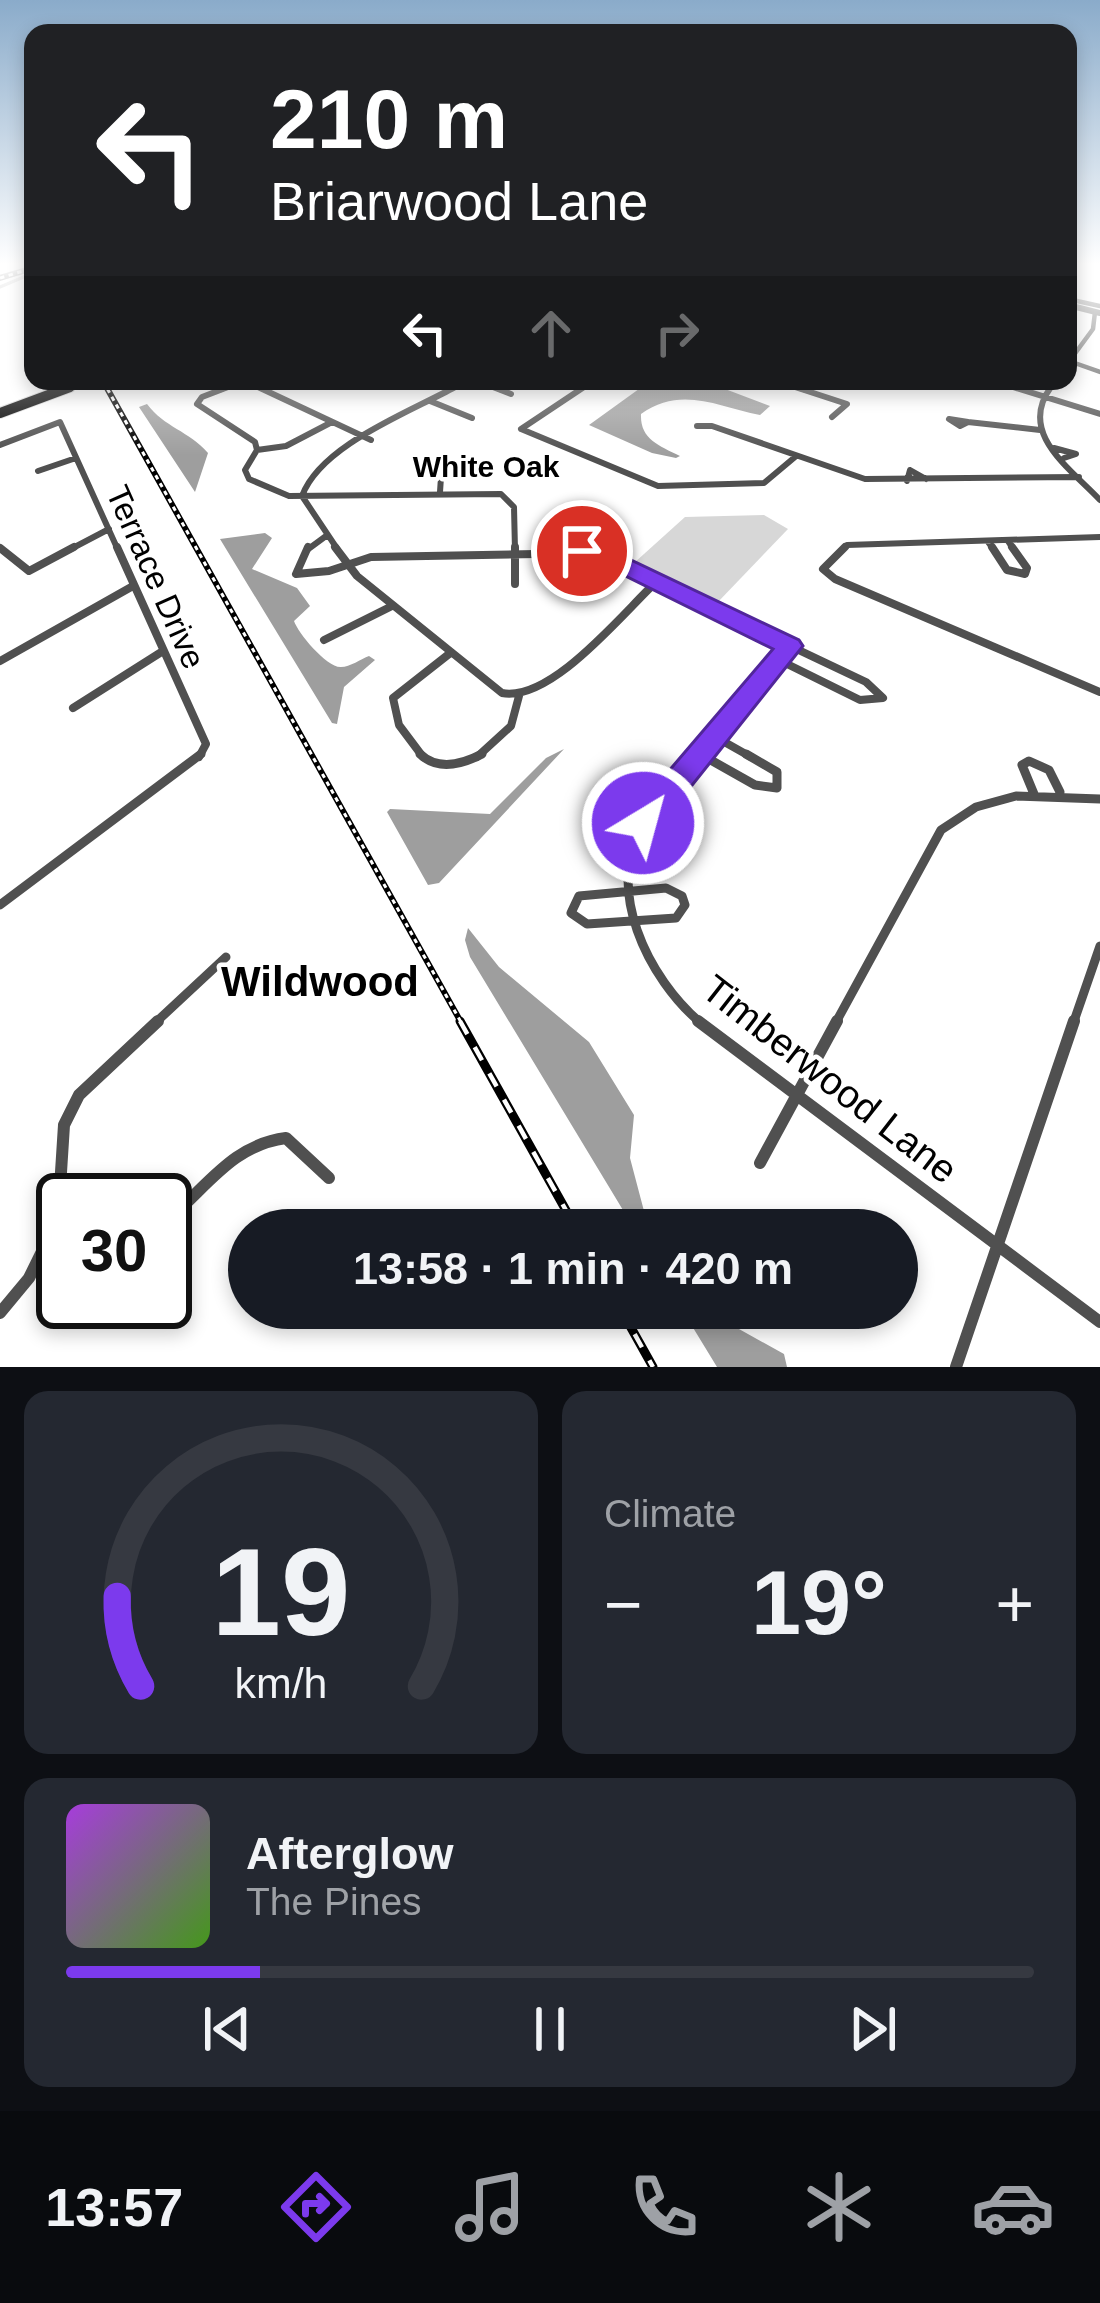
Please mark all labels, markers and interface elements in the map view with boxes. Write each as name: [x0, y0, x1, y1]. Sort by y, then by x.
icon: left: [72, 72, 228, 228]
text: 210 m: [270, 72, 508, 166]
text: Briarwood Lane: [270, 171, 648, 231]
icon: left: [392, 300, 458, 366]
icon: ahead: [518, 300, 584, 366]
icon: right: [644, 300, 710, 366]
district label: White Oak: [413, 450, 560, 483]
street label: Terrace Drive: [99, 480, 213, 674]
pin: [531, 500, 633, 602]
icon: arrive: [549, 518, 615, 584]
position arrow: [580, 760, 706, 886]
district label: Wildwood: [221, 958, 419, 1005]
street label: Timberwood Lane: [694, 966, 966, 1192]
speed limit sign: 30: [36, 1173, 192, 1329]
text: 13:58 · 1 min · 420 m: [353, 1243, 793, 1294]
text: Climate: [604, 1492, 736, 1535]
text: 19: [212, 1522, 350, 1661]
text: 19°: [751, 1553, 887, 1653]
text: −: [604, 1567, 643, 1641]
text: +: [995, 1567, 1034, 1641]
text: km/h: [235, 1658, 327, 1706]
text: Afterglow: [246, 1828, 454, 1879]
text: The Pines: [246, 1880, 422, 1923]
icon: previous: [194, 1996, 260, 2062]
icon: pause: [517, 1996, 583, 2062]
icon: next: [840, 1996, 906, 2062]
icon: directions: [274, 2165, 358, 2249]
icon: music: [448, 2165, 532, 2249]
icon: phone: [622, 2165, 706, 2249]
icon: climate: [797, 2165, 881, 2249]
icon: car: [971, 2165, 1055, 2249]
text: 13:57: [45, 2177, 183, 2237]

